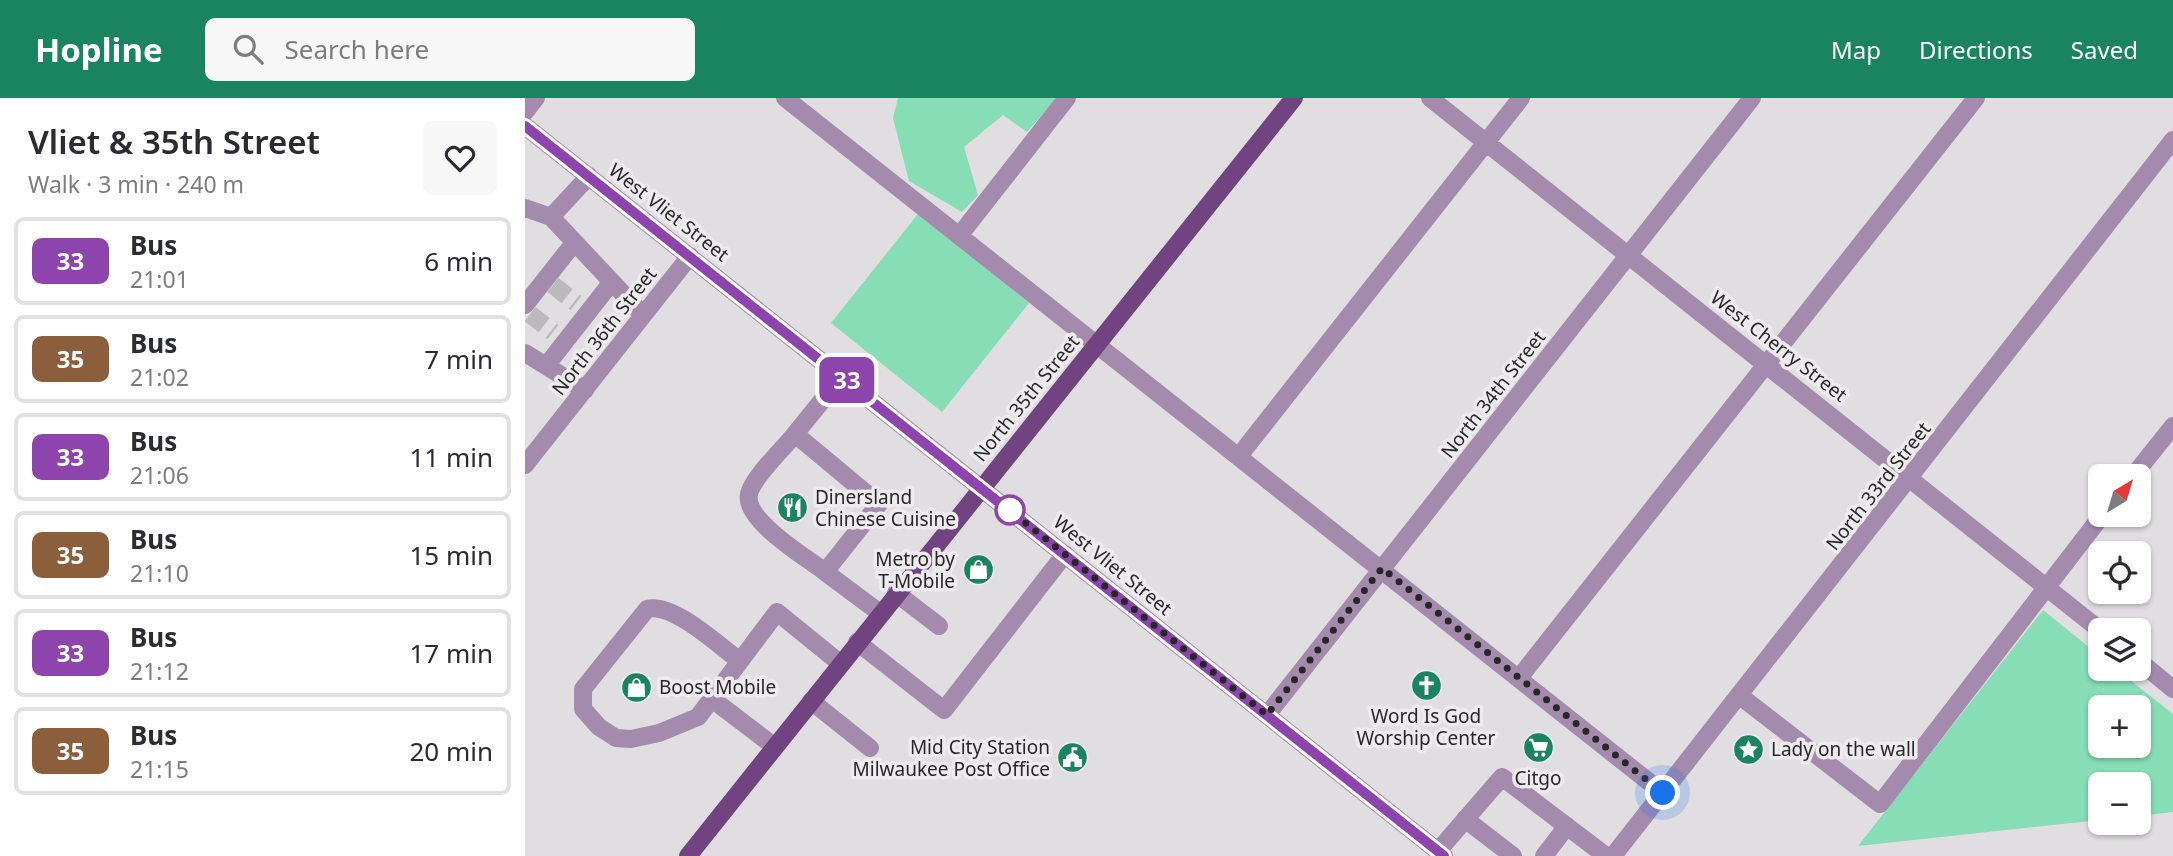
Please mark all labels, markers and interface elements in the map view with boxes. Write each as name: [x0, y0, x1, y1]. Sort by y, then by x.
search box: [205, 18, 695, 81]
text: Hopline: [35, 27, 163, 72]
icon: search: [229, 30, 267, 68]
text: Search here: [285, 31, 429, 67]
text: Map: [1831, 33, 1881, 66]
text: Directions: [1919, 33, 2033, 66]
text: Saved: [2071, 33, 2138, 66]
text: Vliet & 35th Street: [28, 119, 320, 164]
button: heart: [423, 121, 497, 195]
street label: West Vliet Street: [604, 157, 735, 267]
text: Walk · 3 min · 240 m: [28, 168, 244, 200]
text: Bus: [130, 227, 177, 263]
text: 6 min: [424, 243, 493, 279]
text: 33: [57, 244, 84, 277]
street label: North 36th Street: [546, 262, 662, 400]
text: 21:01: [130, 263, 189, 295]
street label: West Cherry Street: [1705, 284, 1853, 408]
text: Bus: [130, 325, 177, 361]
street label: North 34th Street: [1435, 325, 1551, 463]
street label: North 35th Street: [967, 329, 1085, 467]
text: 7 min: [424, 341, 493, 377]
text: 35: [57, 342, 84, 375]
line badge: 33: [815, 357, 879, 403]
text: 21:02: [130, 361, 189, 393]
text: 33: [833, 363, 861, 396]
street label: North 33rd Street: [1820, 416, 1936, 556]
text: Bus: [130, 423, 177, 459]
text: 11 min: [409, 439, 493, 475]
text: 33: [57, 440, 84, 473]
text: 21:06: [130, 459, 189, 491]
north arrow: [2088, 464, 2151, 527]
map controls: [2088, 464, 2151, 835]
place label: Dinersland Chinese Cuisine: [815, 484, 956, 532]
restaurant icon: Dinersland Chinese Cuisine: [775, 491, 809, 525]
unlabelled marker: [995, 495, 1025, 525]
street label: West Vliet Street: [1048, 509, 1178, 621]
text: Bus: [130, 521, 177, 557]
text: 15 min: [409, 537, 493, 573]
text: 35: [57, 538, 84, 571]
button: locate: [2088, 541, 2151, 604]
place label: Metro by T-Mobile: [875, 546, 955, 594]
shop icon: Metro by T-Mobile: [961, 553, 995, 587]
text: 21:10: [130, 557, 189, 589]
button: layers: [2088, 618, 2151, 681]
text: Bus: [130, 619, 177, 655]
text: 17 min: [409, 635, 493, 671]
text: 33: [57, 636, 84, 669]
text: 21:12: [130, 655, 189, 687]
church icon: Word Is God Worship Center: [1409, 668, 1443, 702]
shop icon: Boost Mobile: [619, 670, 653, 704]
place label: Boost Mobile: [659, 674, 776, 700]
button: +: [2088, 695, 2151, 758]
place label: Word Is God Worship Center: [1357, 703, 1496, 751]
text: Bus: [130, 717, 177, 753]
supermarket icon: Citgo: [1521, 730, 1555, 764]
place icon: Lady on the wall: [1731, 732, 1765, 766]
text: 20 min: [409, 733, 493, 769]
text: 35: [57, 734, 84, 767]
place label: Mid City Station Milwaukee Post Office: [853, 734, 1050, 782]
place label: Lady on the wall: [1771, 736, 1916, 762]
public building icon: Mid City Station Milwaukee Post Office: [1056, 741, 1090, 775]
text: 21:15: [130, 753, 189, 785]
place label: Citgo: [1515, 765, 1561, 791]
button: −: [2088, 772, 2151, 835]
your location: [1645, 775, 1680, 810]

